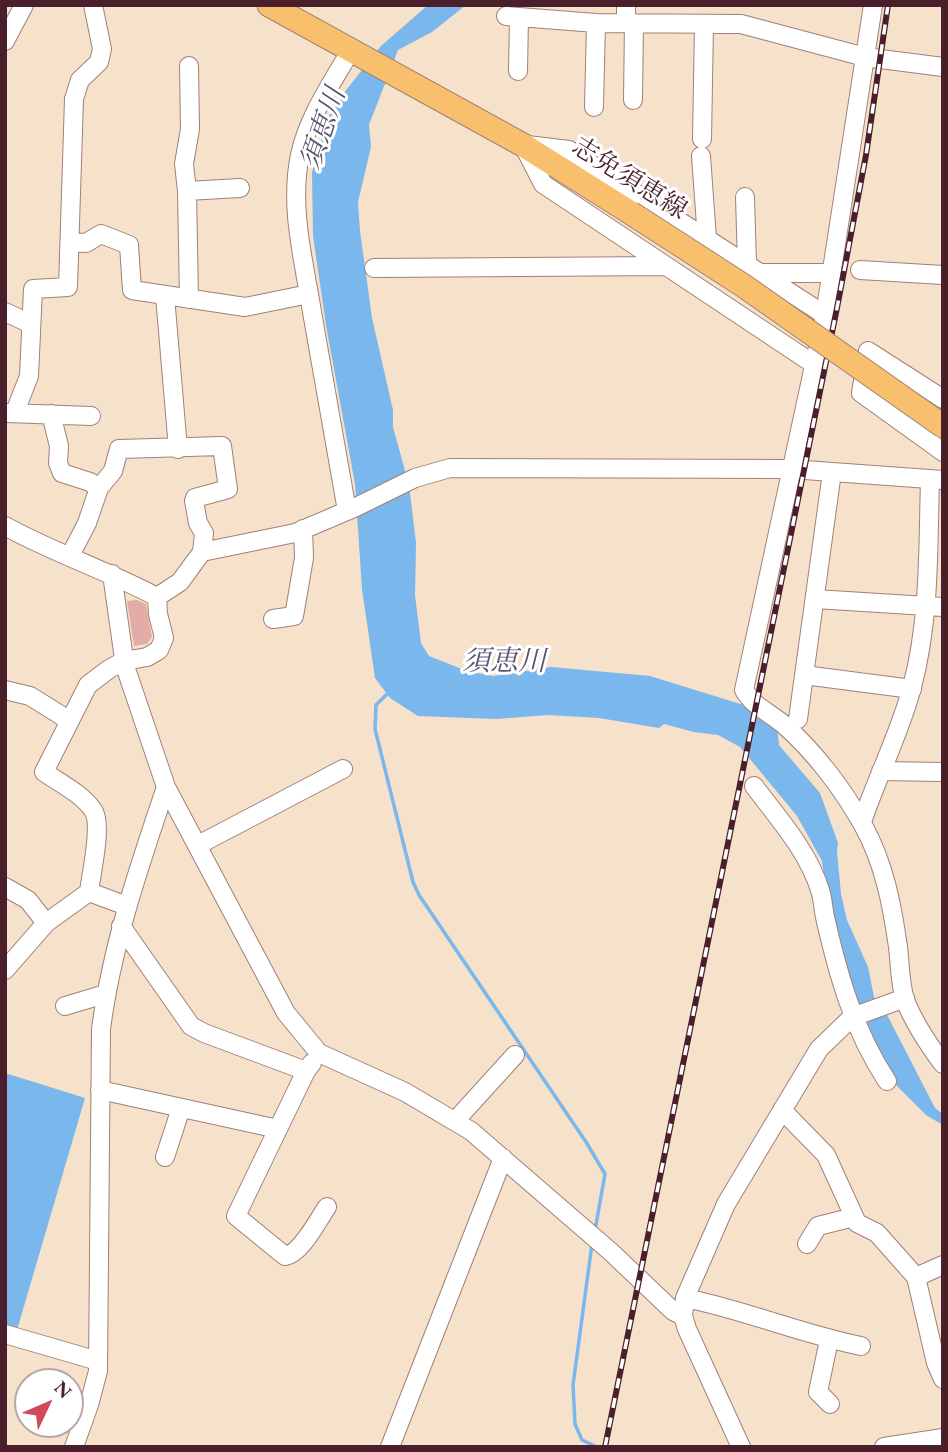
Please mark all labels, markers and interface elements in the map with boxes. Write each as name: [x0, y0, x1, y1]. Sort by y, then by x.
water label: 須恵川: [294, 84, 354, 174]
street label: 志免須恵線: [566, 131, 692, 227]
water label: 須恵川: [462, 645, 546, 679]
north arrow: [14, 1368, 84, 1438]
text: N: [49, 1375, 77, 1404]

